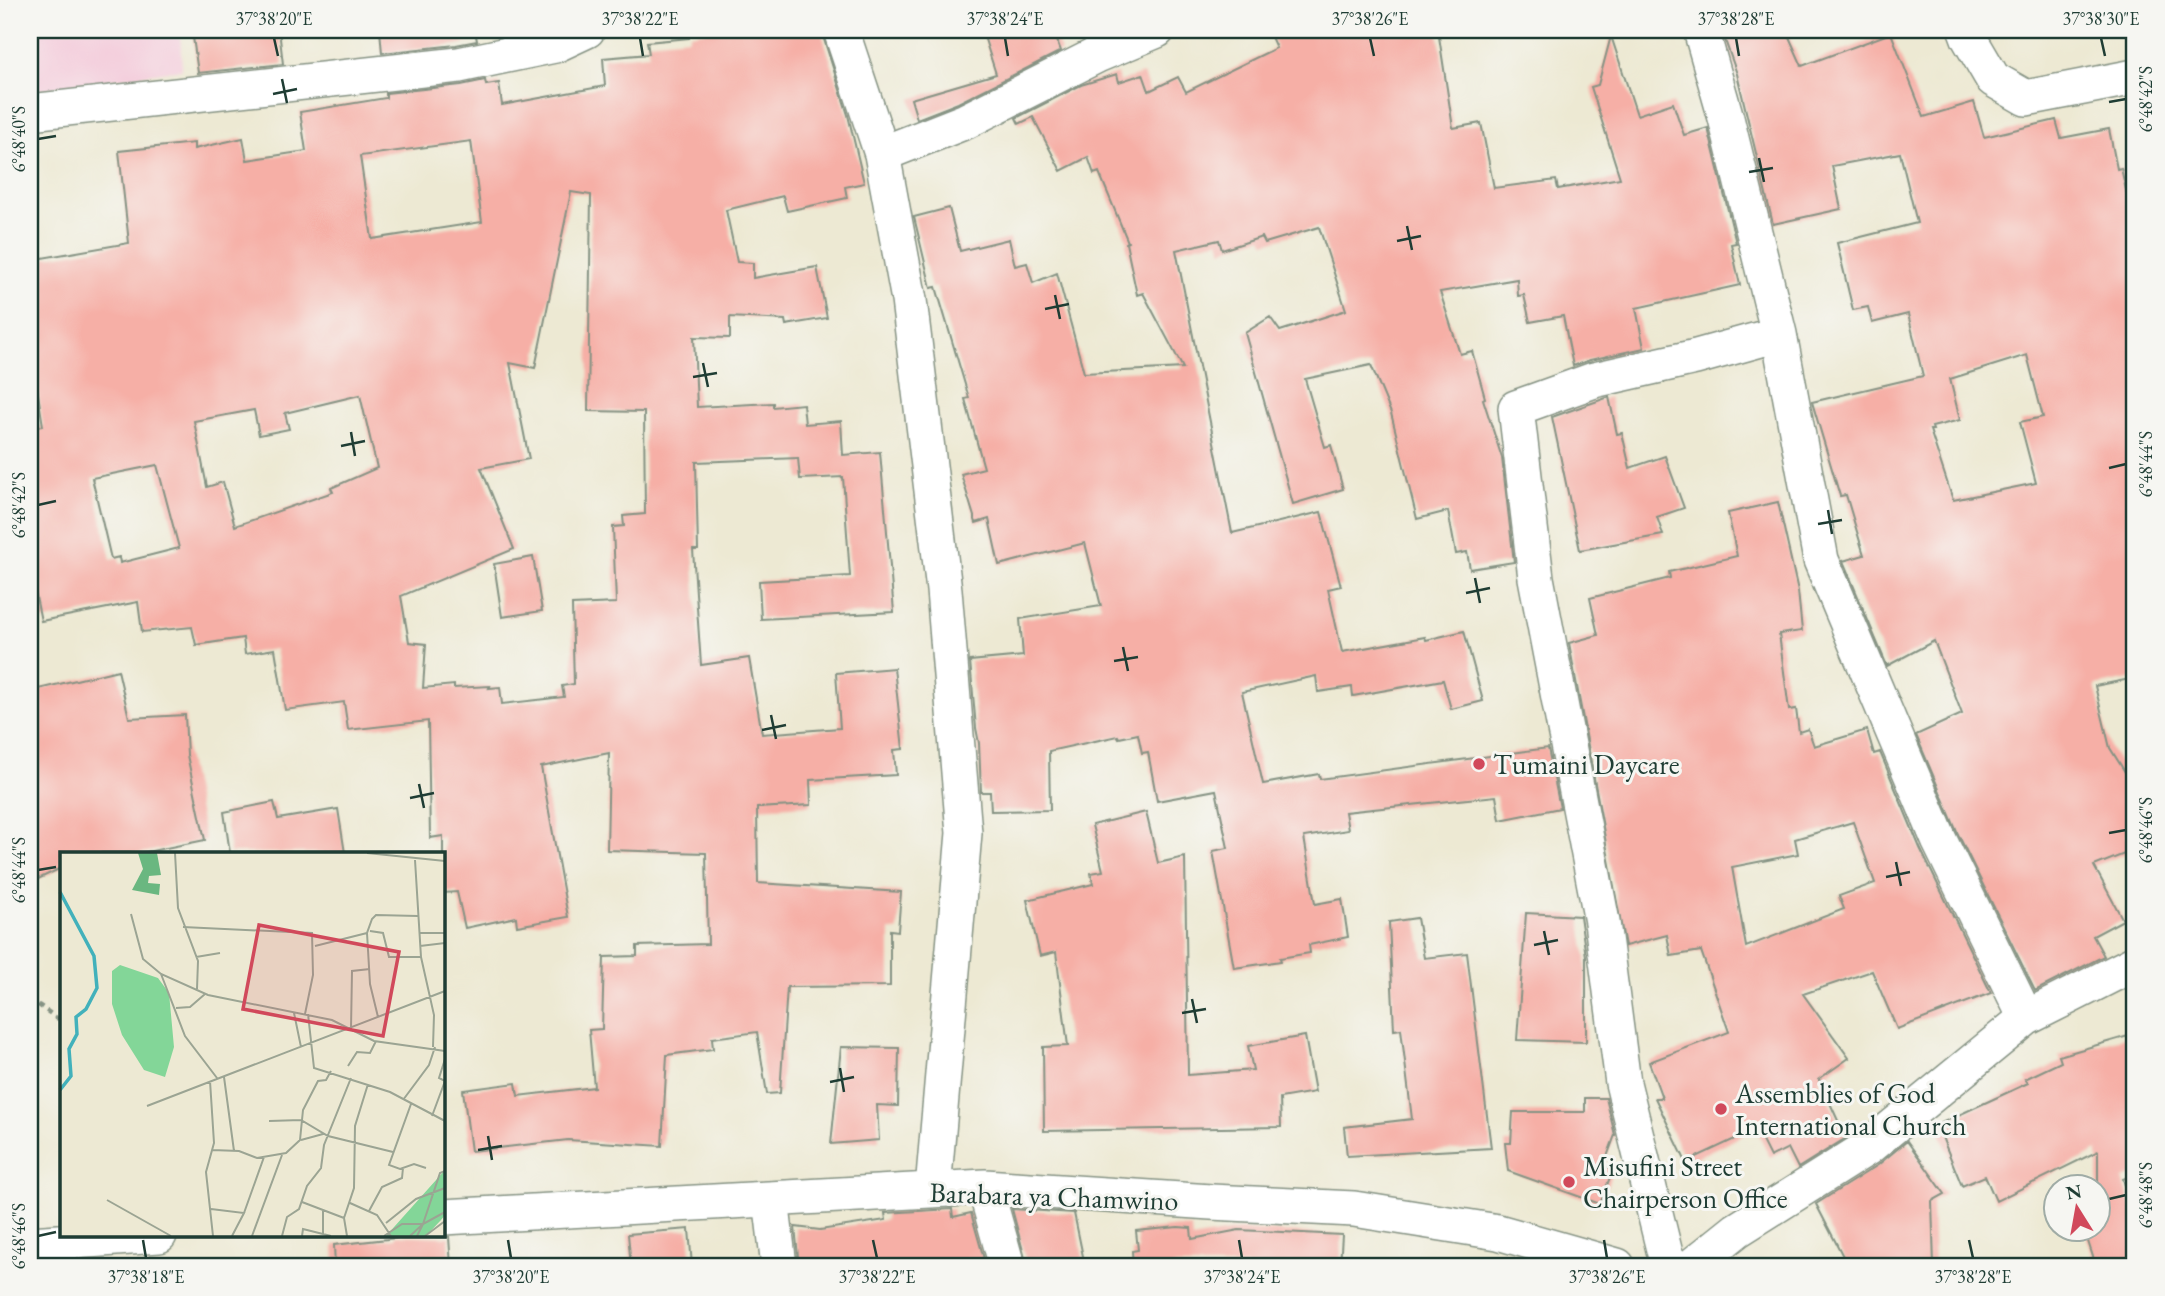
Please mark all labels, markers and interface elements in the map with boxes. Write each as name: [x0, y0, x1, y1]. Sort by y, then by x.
text: 37°38'20"E: [236, 7, 312, 30]
text: 37°38'22"E: [602, 7, 678, 30]
text: 37°38'24"E: [967, 7, 1043, 30]
text: 37°38'26"E: [1332, 7, 1408, 30]
text: 37°38'28"E: [1698, 7, 1774, 30]
text: 37°38'30"E: [2063, 7, 2139, 30]
text: 6°48'42"S: [2134, 66, 2157, 132]
text: 6°48'40"S: [7, 106, 30, 172]
text: 6°48'44"S: [2134, 431, 2157, 497]
text: 6°48'42"S: [7, 472, 30, 538]
place label: Tumaini Daycare: [1493, 746, 1680, 782]
marker: Tumaini Daycare: [1471, 756, 1487, 772]
text: 6°48'46"S: [2134, 797, 2157, 863]
text: 6°48'44"S: [7, 837, 30, 903]
inset map: [60, 852, 444, 1236]
place label: Assemblies of God International Church: [1734, 1075, 1966, 1143]
marker: Assemblies of God International Church: [1713, 1101, 1729, 1117]
place label: Misufini Street Chairperson Office: [1583, 1148, 1788, 1216]
text: 6°48'48"S: [2134, 1162, 2157, 1228]
street label: Barabara ya Chamwino: [929, 1174, 1179, 1218]
marker: Misufini Street Chairperson Office: [1561, 1174, 1577, 1190]
north arrow: [2042, 1174, 2112, 1244]
text: N: [2064, 1178, 2084, 1206]
text: 6°48'46"S: [7, 1203, 30, 1269]
text: 37°38'18"E: [108, 1265, 184, 1288]
text: 37°38'20"E: [473, 1265, 549, 1288]
text: 37°38'22"E: [839, 1265, 915, 1288]
text: 37°38'24"E: [1204, 1265, 1280, 1288]
text: 37°38'26"E: [1569, 1265, 1645, 1288]
text: 37°38'28"E: [1935, 1265, 2011, 1288]

